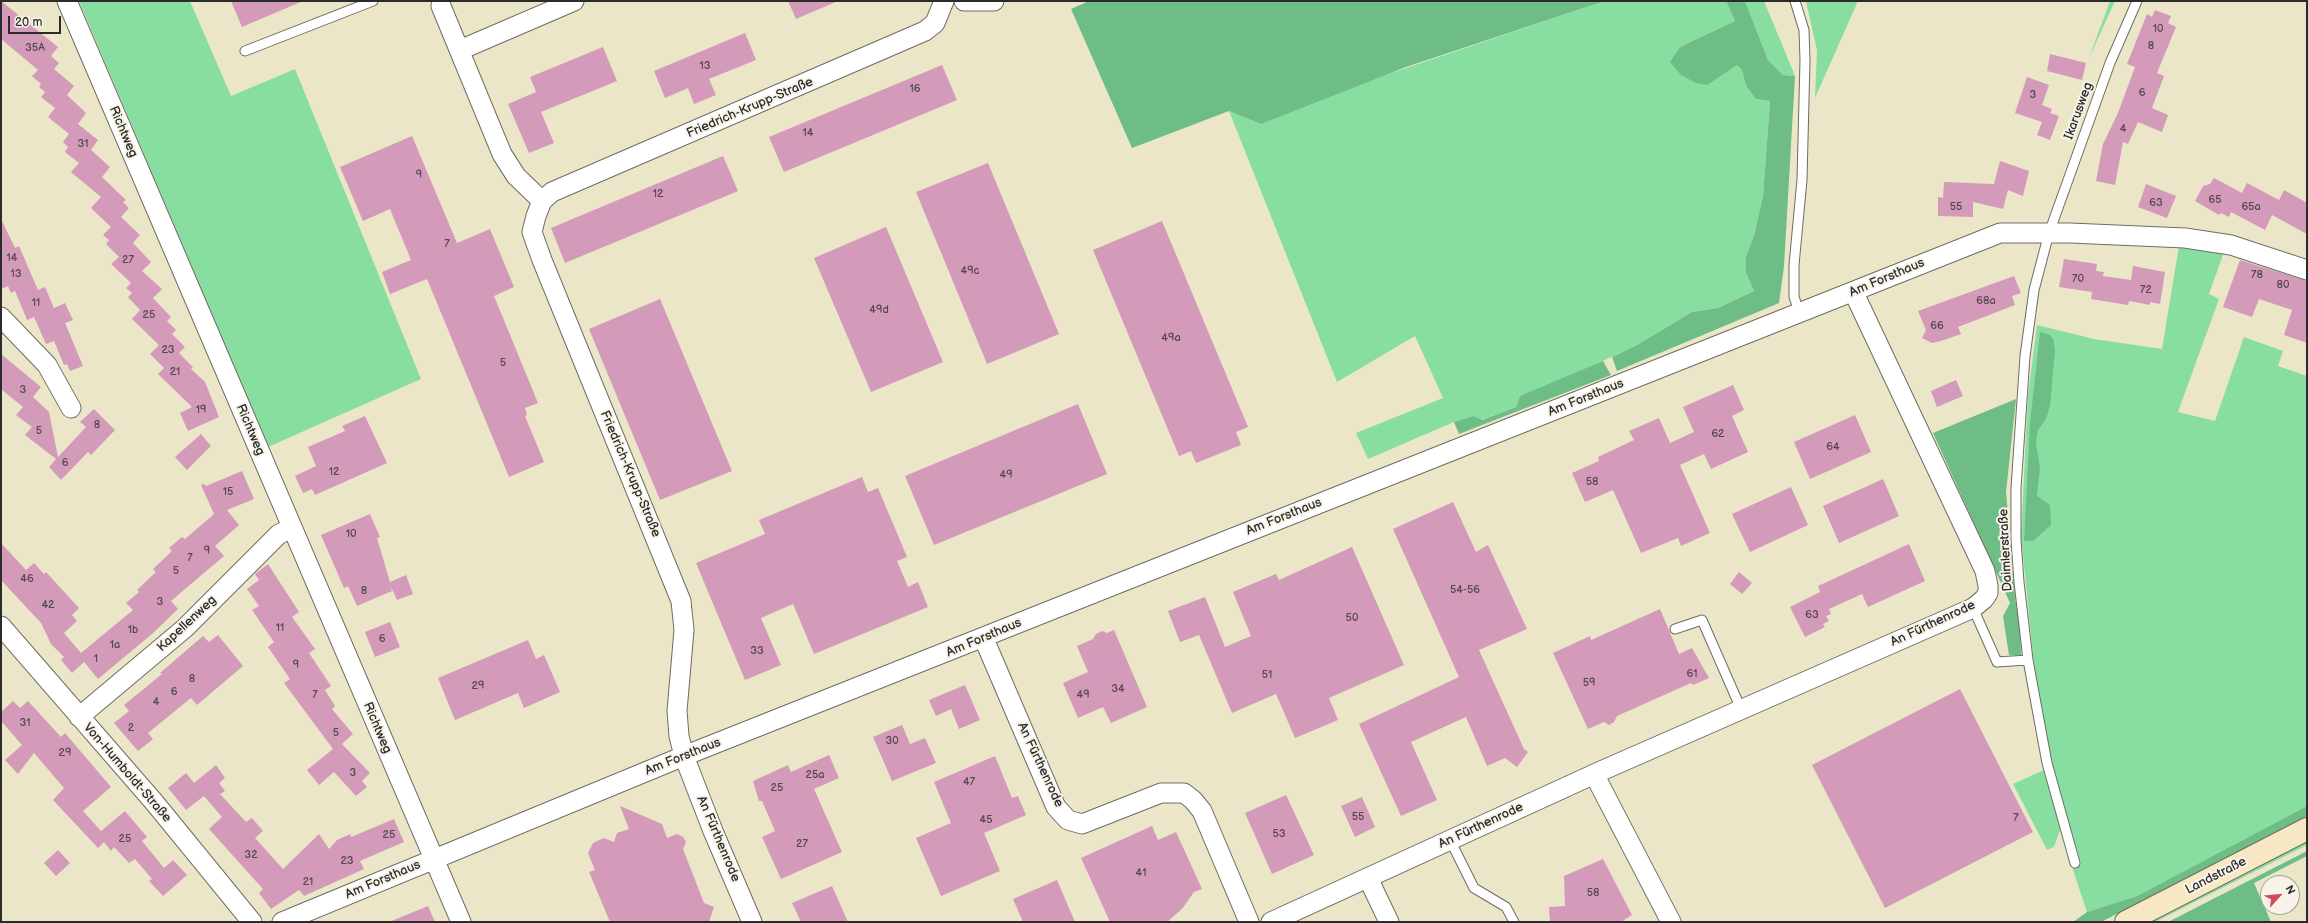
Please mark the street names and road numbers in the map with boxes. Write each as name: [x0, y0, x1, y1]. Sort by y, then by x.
street label: Friedrich-Krupp-Straße: [684, 74, 816, 142]
street label: Ikarusweg: [2061, 80, 2097, 142]
street label: Richtweg: [105, 104, 141, 160]
street label: Am Forsthaus: [1847, 255, 1927, 301]
street label: Am Forsthaus: [1546, 376, 1626, 420]
street label: Richtweg: [232, 402, 268, 458]
street label: Friedrich-Krupp-Straße: [596, 408, 664, 540]
street label: Am Forsthaus: [1244, 495, 1324, 539]
street label: Daimlerstraße: [1996, 508, 2016, 592]
street label: Kapellenweg: [154, 593, 220, 655]
street label: An Fürthenrode: [1888, 598, 1978, 650]
street label: Am Forsthaus: [944, 615, 1024, 661]
street label: Richtweg: [359, 700, 395, 756]
street label: Von-Humboldt-Straße: [80, 720, 174, 826]
street label: An Fürthenrode: [1014, 720, 1066, 810]
street label: Am Forsthaus: [643, 735, 723, 779]
street label: An Fürthenrode: [693, 794, 743, 884]
street label: An Fürthenrode: [1436, 800, 1526, 852]
street label: Landstraße: [2183, 854, 2249, 898]
street label: Am Forsthaus: [343, 857, 423, 903]

